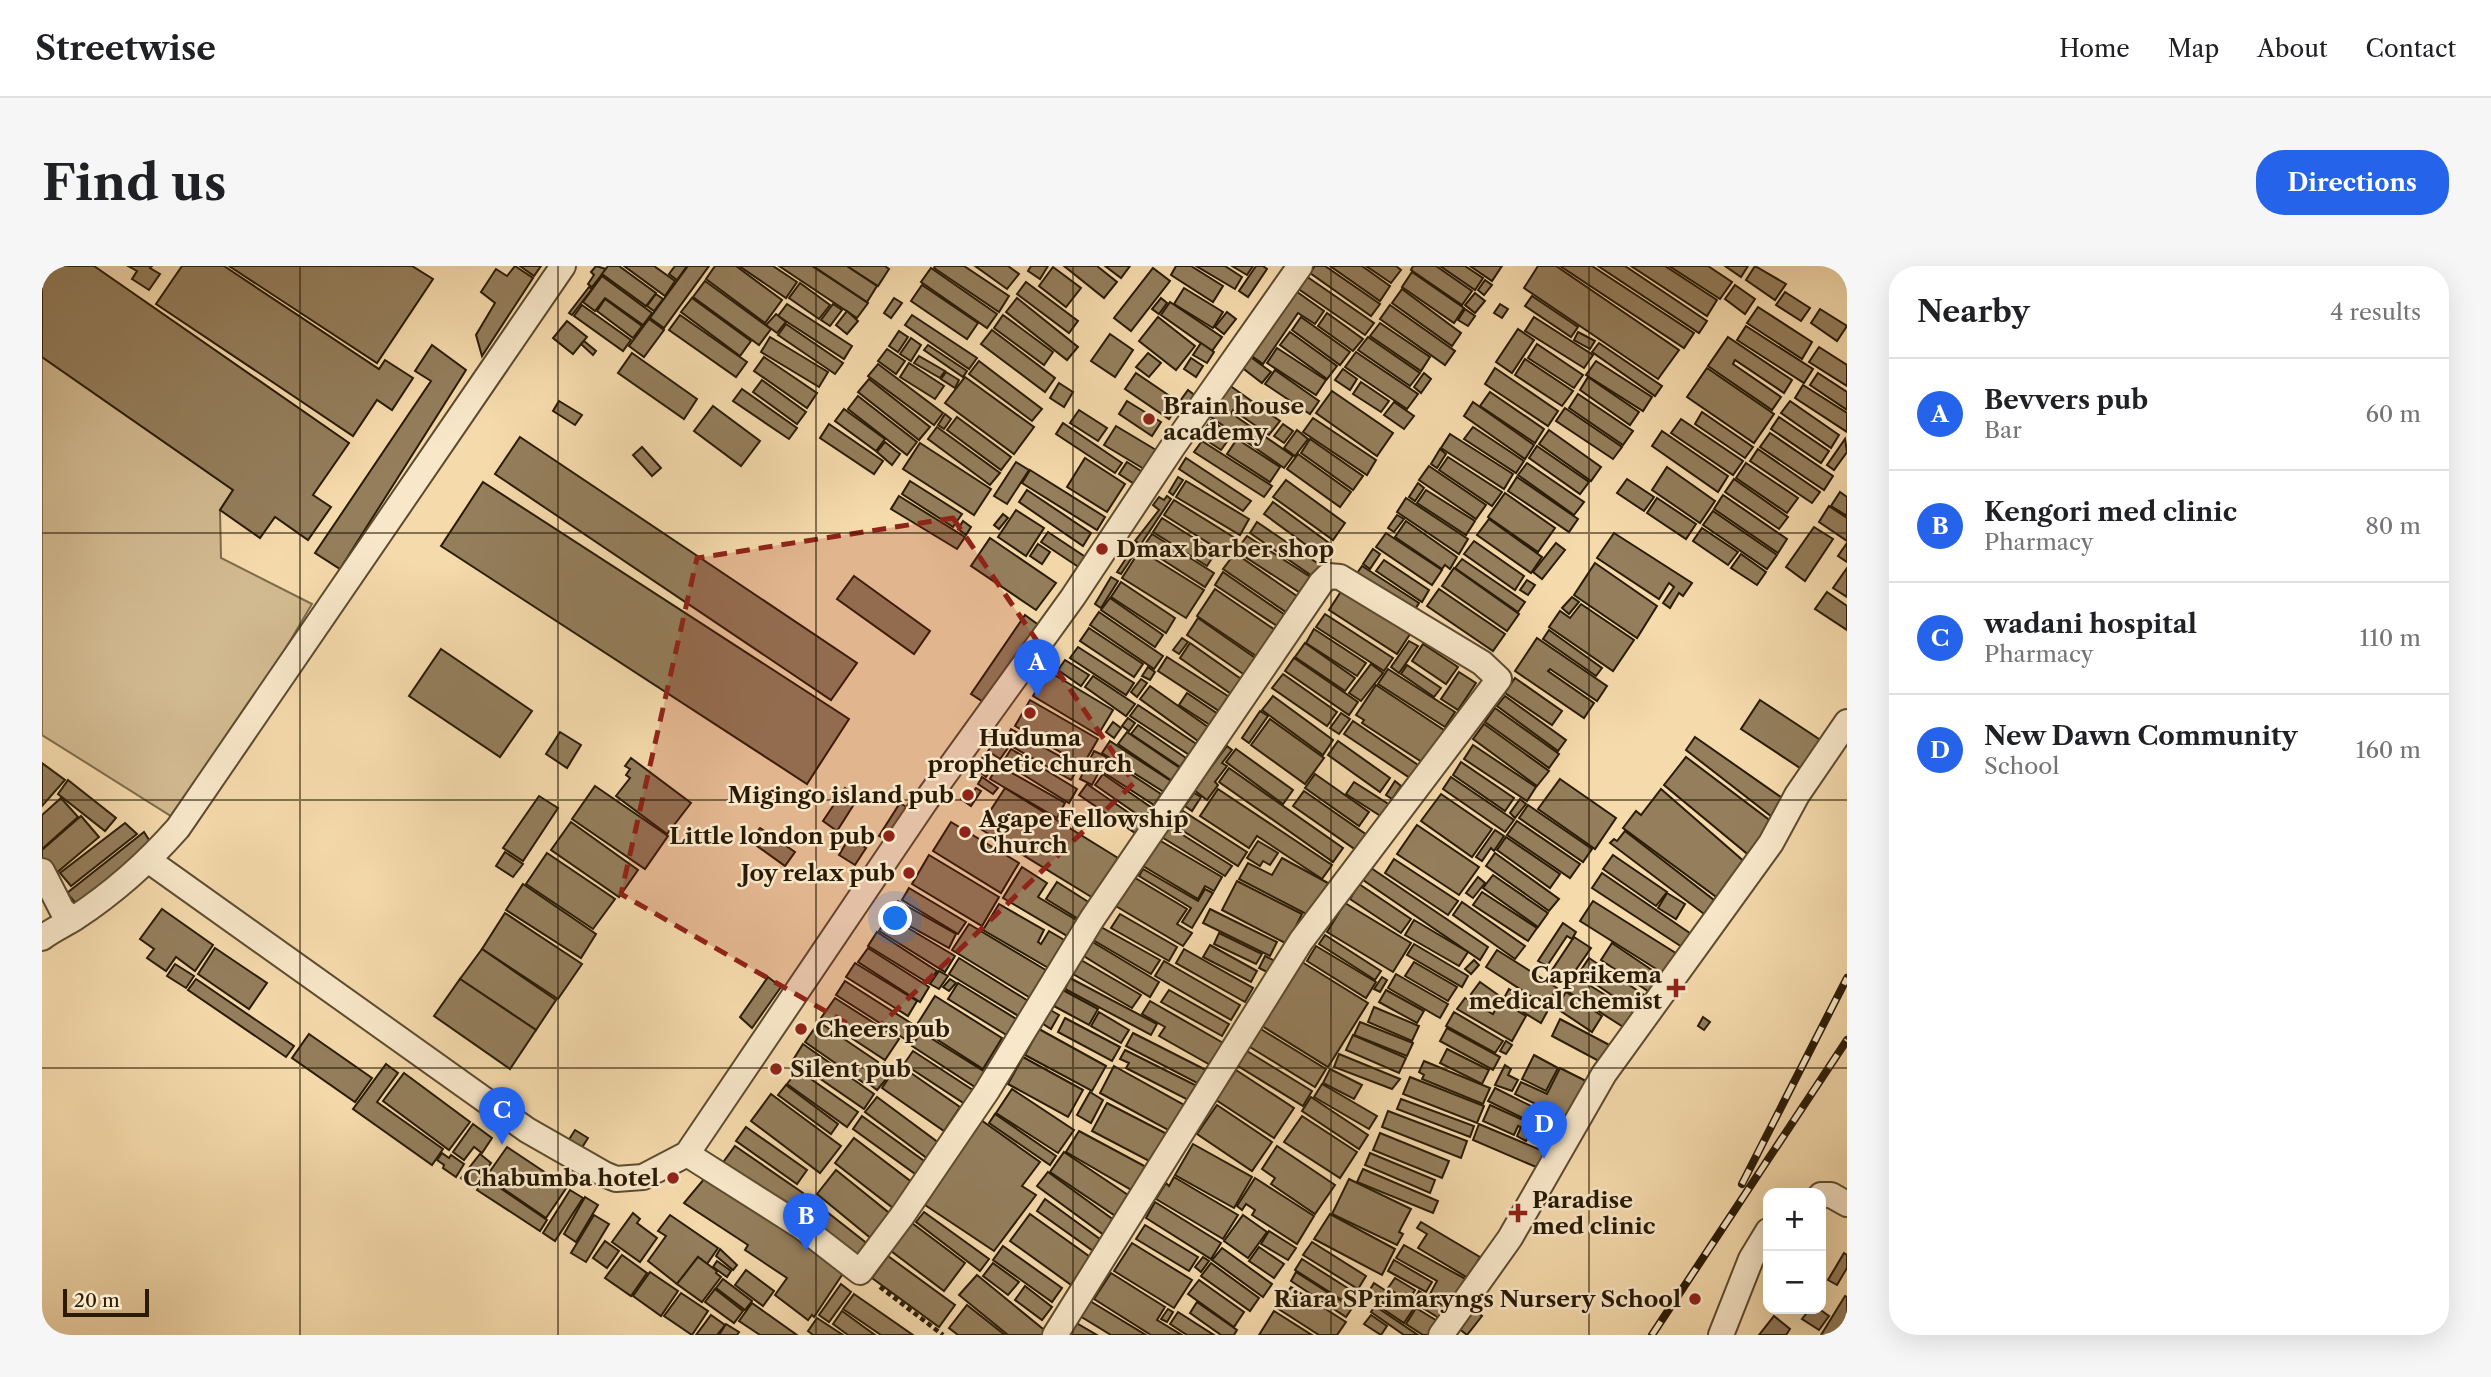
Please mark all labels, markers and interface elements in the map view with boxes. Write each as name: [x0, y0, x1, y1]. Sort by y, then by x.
text: Streetwise: [35, 28, 216, 69]
text: Home: [2059, 34, 2130, 63]
text: Map: [2168, 34, 2219, 63]
text: About: [2257, 34, 2328, 63]
text: Contact: [2366, 34, 2456, 63]
button: Directions: [2256, 150, 2449, 215]
text: Find us: [42, 152, 226, 213]
text: Nearby: [1917, 293, 2030, 330]
text: 4 results: [2330, 298, 2421, 326]
text: Bevvers pub: [1984, 384, 2148, 416]
place label: Brain house academy: [1163, 392, 1304, 446]
text: A: [1931, 400, 1949, 428]
text: 60 m: [2365, 400, 2421, 428]
marker: Brain house academy: [1141, 411, 1157, 427]
text: Bar: [1984, 416, 2022, 444]
text: Kengori med clinic: [1984, 496, 2237, 528]
text: B: [1931, 512, 1949, 540]
text: 80 m: [2365, 512, 2421, 540]
text: Pharmacy: [1984, 528, 2094, 556]
place label: Dmax barber shop: [1116, 535, 1334, 563]
marker: Dmax barber shop: [1094, 541, 1110, 557]
text: wadani hospital: [1984, 608, 2197, 640]
text: C: [1931, 624, 1949, 652]
text: 110 m: [2360, 624, 2421, 652]
pin: A: [1014, 639, 1060, 697]
text: Pharmacy: [1984, 640, 2094, 668]
marker: Huduma prophetic church: [1022, 705, 1038, 721]
text: New Dawn Community: [1984, 720, 2297, 752]
place label: Huduma prophetic church: [928, 724, 1133, 778]
text: D: [1930, 736, 1950, 764]
text: 160 m: [2356, 736, 2421, 764]
text: School: [1984, 752, 2059, 780]
place label: Migingo island pub: [728, 781, 954, 809]
marker: Migingo island pub: [960, 787, 976, 803]
place label: Agape Fellowship Church: [978, 805, 1189, 859]
place label: Little london pub: [669, 822, 875, 850]
marker: Agape Fellowship Church: [957, 824, 973, 840]
marker: Little london pub: [881, 828, 897, 844]
place label: Joy relax pub: [737, 859, 895, 887]
marker: Joy relax pub: [901, 865, 917, 881]
your location: [878, 901, 912, 935]
place label: Caprikema medical chemist: [1469, 961, 1663, 1015]
marker: Caprikema medical chemist: [1668, 980, 1684, 996]
place label: Cheers pub: [815, 1015, 950, 1043]
marker: Cheers pub: [793, 1021, 809, 1037]
place label: Silent pub: [790, 1055, 911, 1083]
marker: Silent pub: [768, 1061, 784, 1077]
pin: C: [479, 1087, 525, 1145]
pin: D: [1521, 1101, 1567, 1159]
place label: Chabumba hotel: [463, 1164, 659, 1192]
marker: Chabumba hotel: [665, 1170, 681, 1186]
place label: Paradise med clinic: [1532, 1186, 1656, 1240]
map controls: [1763, 1188, 1826, 1314]
button: +: [1763, 1188, 1826, 1251]
pin: B: [783, 1193, 829, 1251]
marker: Paradise med clinic: [1510, 1205, 1526, 1221]
button: −: [1763, 1251, 1826, 1314]
place label: Riara SPrimaryngs Nursery School: [1274, 1285, 1681, 1313]
scale bar: [63, 1286, 149, 1318]
text: 20 m: [74, 1289, 120, 1312]
marker: Riara SPrimaryngs Nursery School: [1687, 1291, 1703, 1307]

